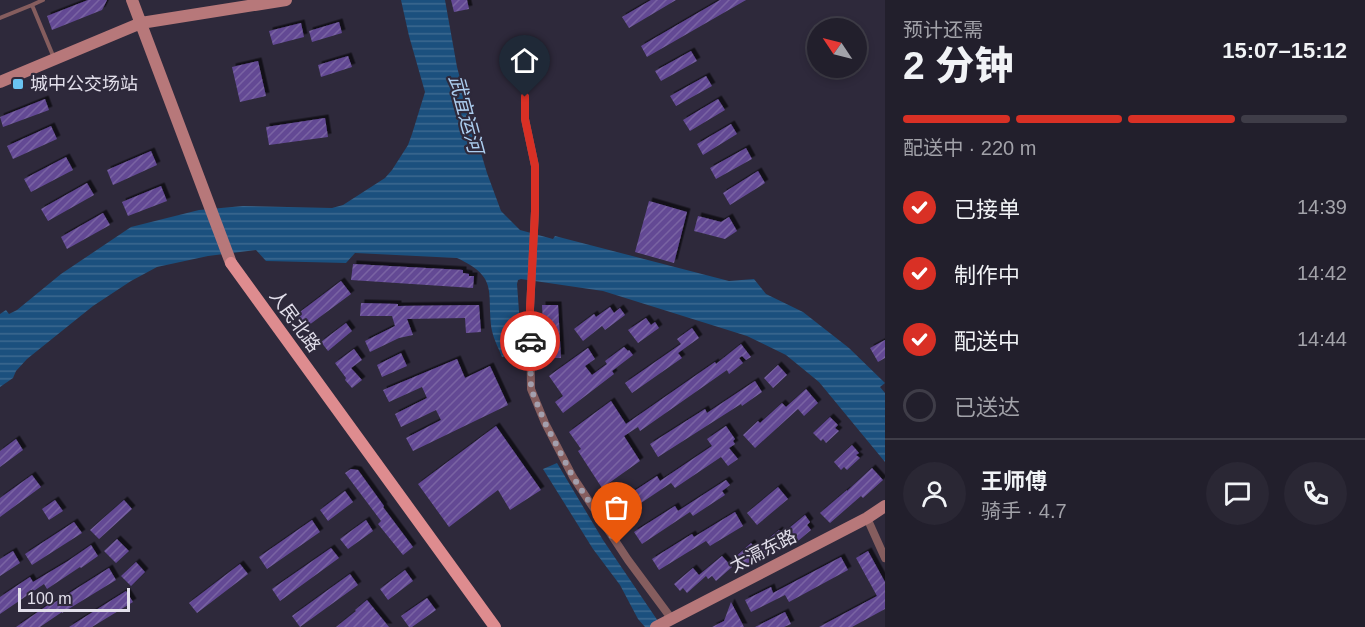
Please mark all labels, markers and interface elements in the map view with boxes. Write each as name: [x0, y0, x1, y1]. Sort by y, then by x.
north arrow: [807, 18, 867, 78]
map controls: [807, 18, 867, 78]
text: 预计还需: [903, 19, 983, 41]
pin: [499, 35, 550, 97]
text: 15:07–15:12: [1222, 38, 1347, 63]
icon: home: [508, 44, 541, 77]
text: 2 分钟: [903, 44, 1014, 87]
water label: 武宜运河: [445, 73, 488, 159]
place label: 城中公交场站: [30, 74, 138, 94]
marker: 城中公交场站: [11, 77, 25, 91]
text: 配送中 · 220 m: [903, 137, 1036, 159]
icon: check: [903, 191, 936, 224]
text: 14:39: [1297, 196, 1347, 218]
text: 已接单: [954, 197, 1020, 222]
icon: check: [903, 257, 936, 290]
text: 14:42: [1297, 262, 1347, 284]
text: 制作中: [954, 263, 1020, 288]
street label: 人民北路: [266, 286, 324, 356]
courier: [500, 311, 560, 371]
icon: check: [903, 323, 936, 356]
icon: car: [514, 325, 547, 358]
text: 14:44: [1297, 328, 1347, 350]
text: 配送中: [954, 329, 1020, 354]
text: 已送达: [954, 395, 1020, 420]
button: person: [903, 462, 966, 525]
button: chat: [1206, 462, 1269, 525]
button: phone: [1284, 462, 1347, 525]
text: 王师傅: [981, 469, 1047, 494]
pin: [591, 482, 642, 544]
icon: bag: [600, 491, 633, 524]
text: 骑手 · 4.7: [981, 500, 1067, 522]
street label: 太滆东路: [726, 526, 800, 576]
scale bar: [18, 585, 130, 612]
text: 100 m: [27, 590, 71, 607]

